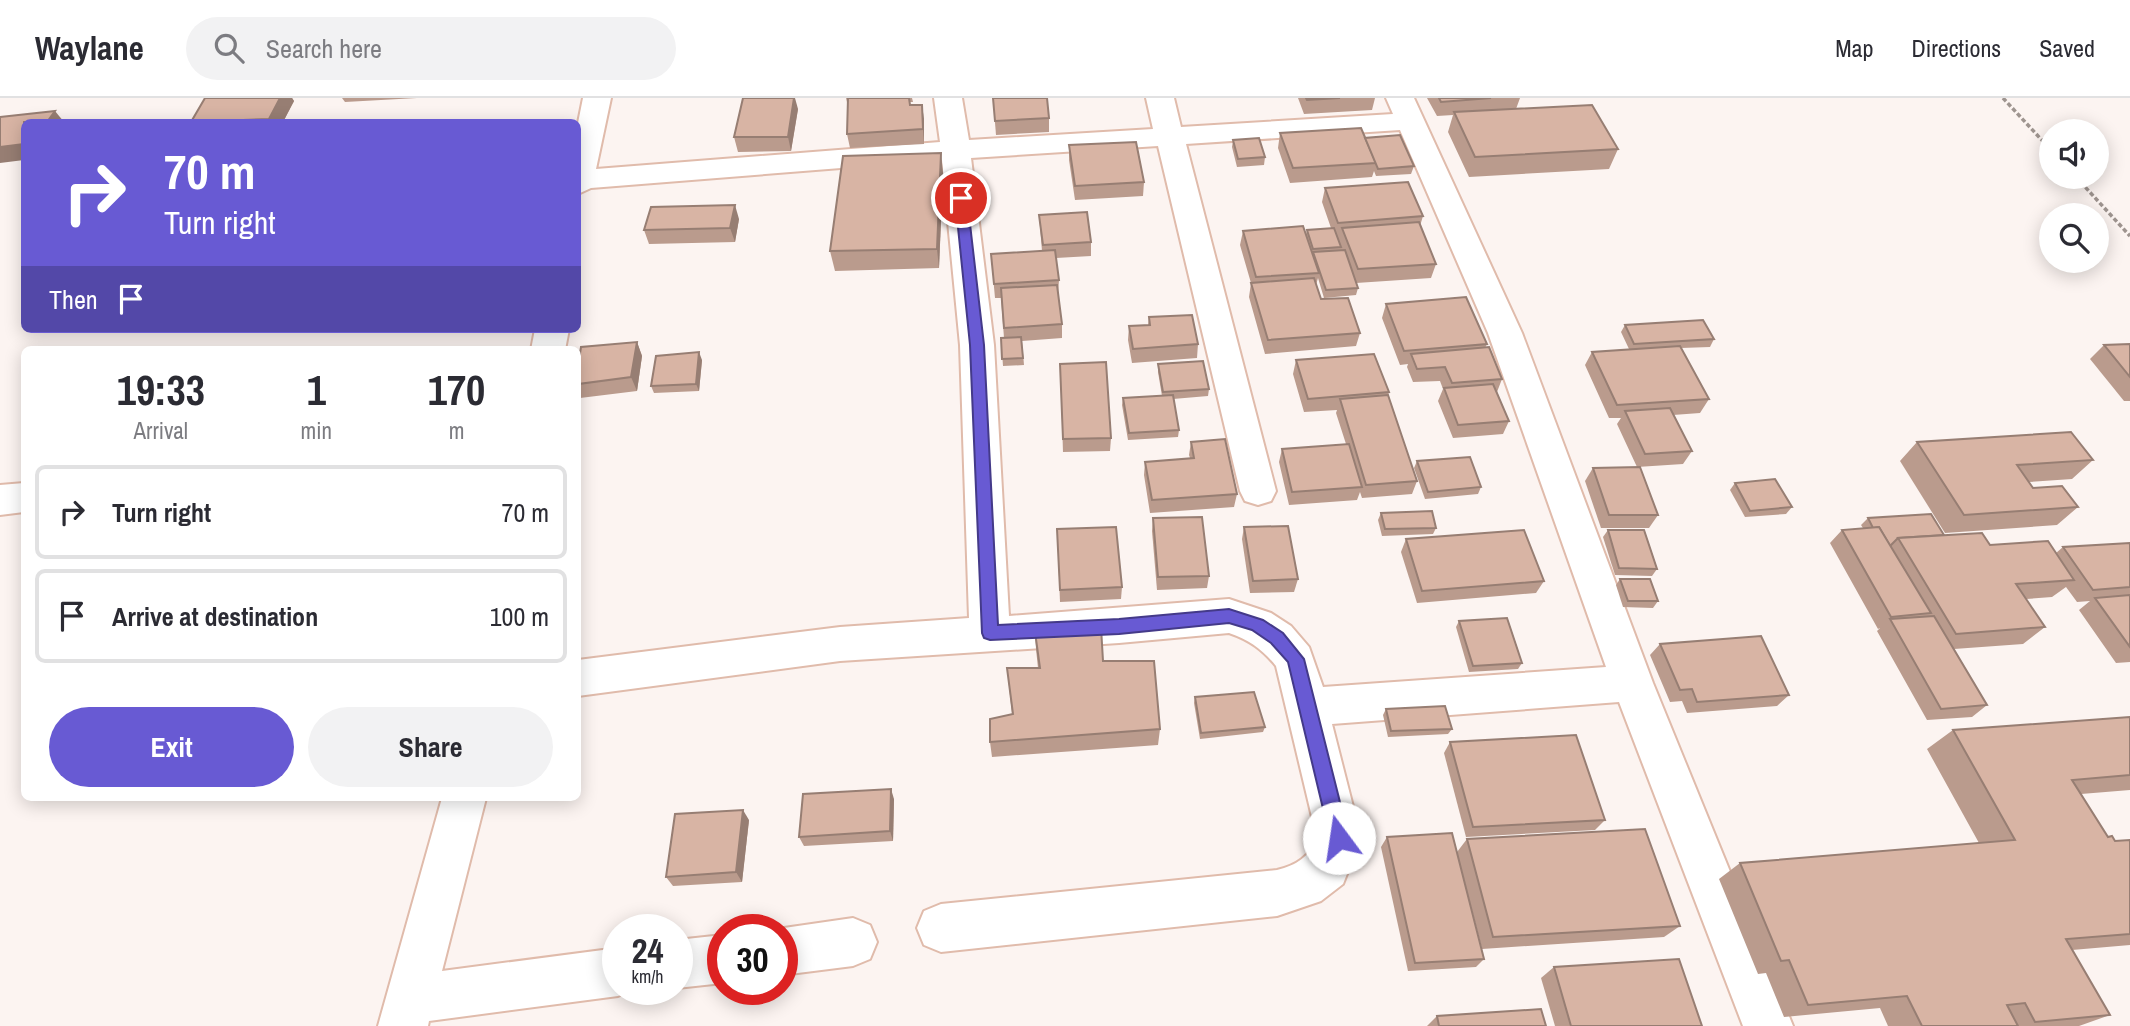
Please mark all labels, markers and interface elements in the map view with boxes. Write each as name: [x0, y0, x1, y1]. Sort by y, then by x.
search box: [186, 17, 676, 80]
text: Waylane: [35, 26, 144, 70]
icon: search: [210, 29, 248, 67]
text: Search here: [266, 31, 382, 66]
text: Map: [1835, 32, 1873, 64]
text: Directions: [1911, 32, 2001, 64]
text: Saved: [2039, 32, 2095, 64]
map controls: [2039, 119, 2109, 273]
button: sound: [2039, 119, 2109, 189]
text: 70 m: [164, 138, 256, 204]
icon: right: [49, 147, 140, 238]
pin: [931, 168, 991, 228]
icon: arrive: [942, 179, 980, 217]
text: Turn right: [164, 201, 276, 244]
button: search: [2039, 203, 2109, 273]
icon: arrive: [112, 280, 150, 318]
text: Then: [49, 282, 98, 317]
text: 19:33: [117, 362, 205, 418]
text: 1: [307, 362, 326, 418]
text: 170: [428, 362, 485, 418]
text: Arrival: [134, 415, 188, 446]
text: min: [301, 415, 332, 446]
text: m: [449, 415, 464, 446]
icon: right: [53, 493, 91, 531]
text: Turn right: [112, 495, 211, 530]
text: 70 m: [502, 495, 549, 530]
icon: arrive: [53, 597, 91, 635]
text: Arrive at destination: [112, 599, 318, 634]
text: 100 m: [490, 599, 549, 634]
button: Exit: [49, 707, 294, 787]
button: Share: [308, 707, 553, 787]
position arrow: [1302, 801, 1376, 875]
speed limit sign: 30: [707, 914, 798, 1005]
text: 24: [632, 927, 663, 974]
text: km/h: [632, 964, 664, 989]

